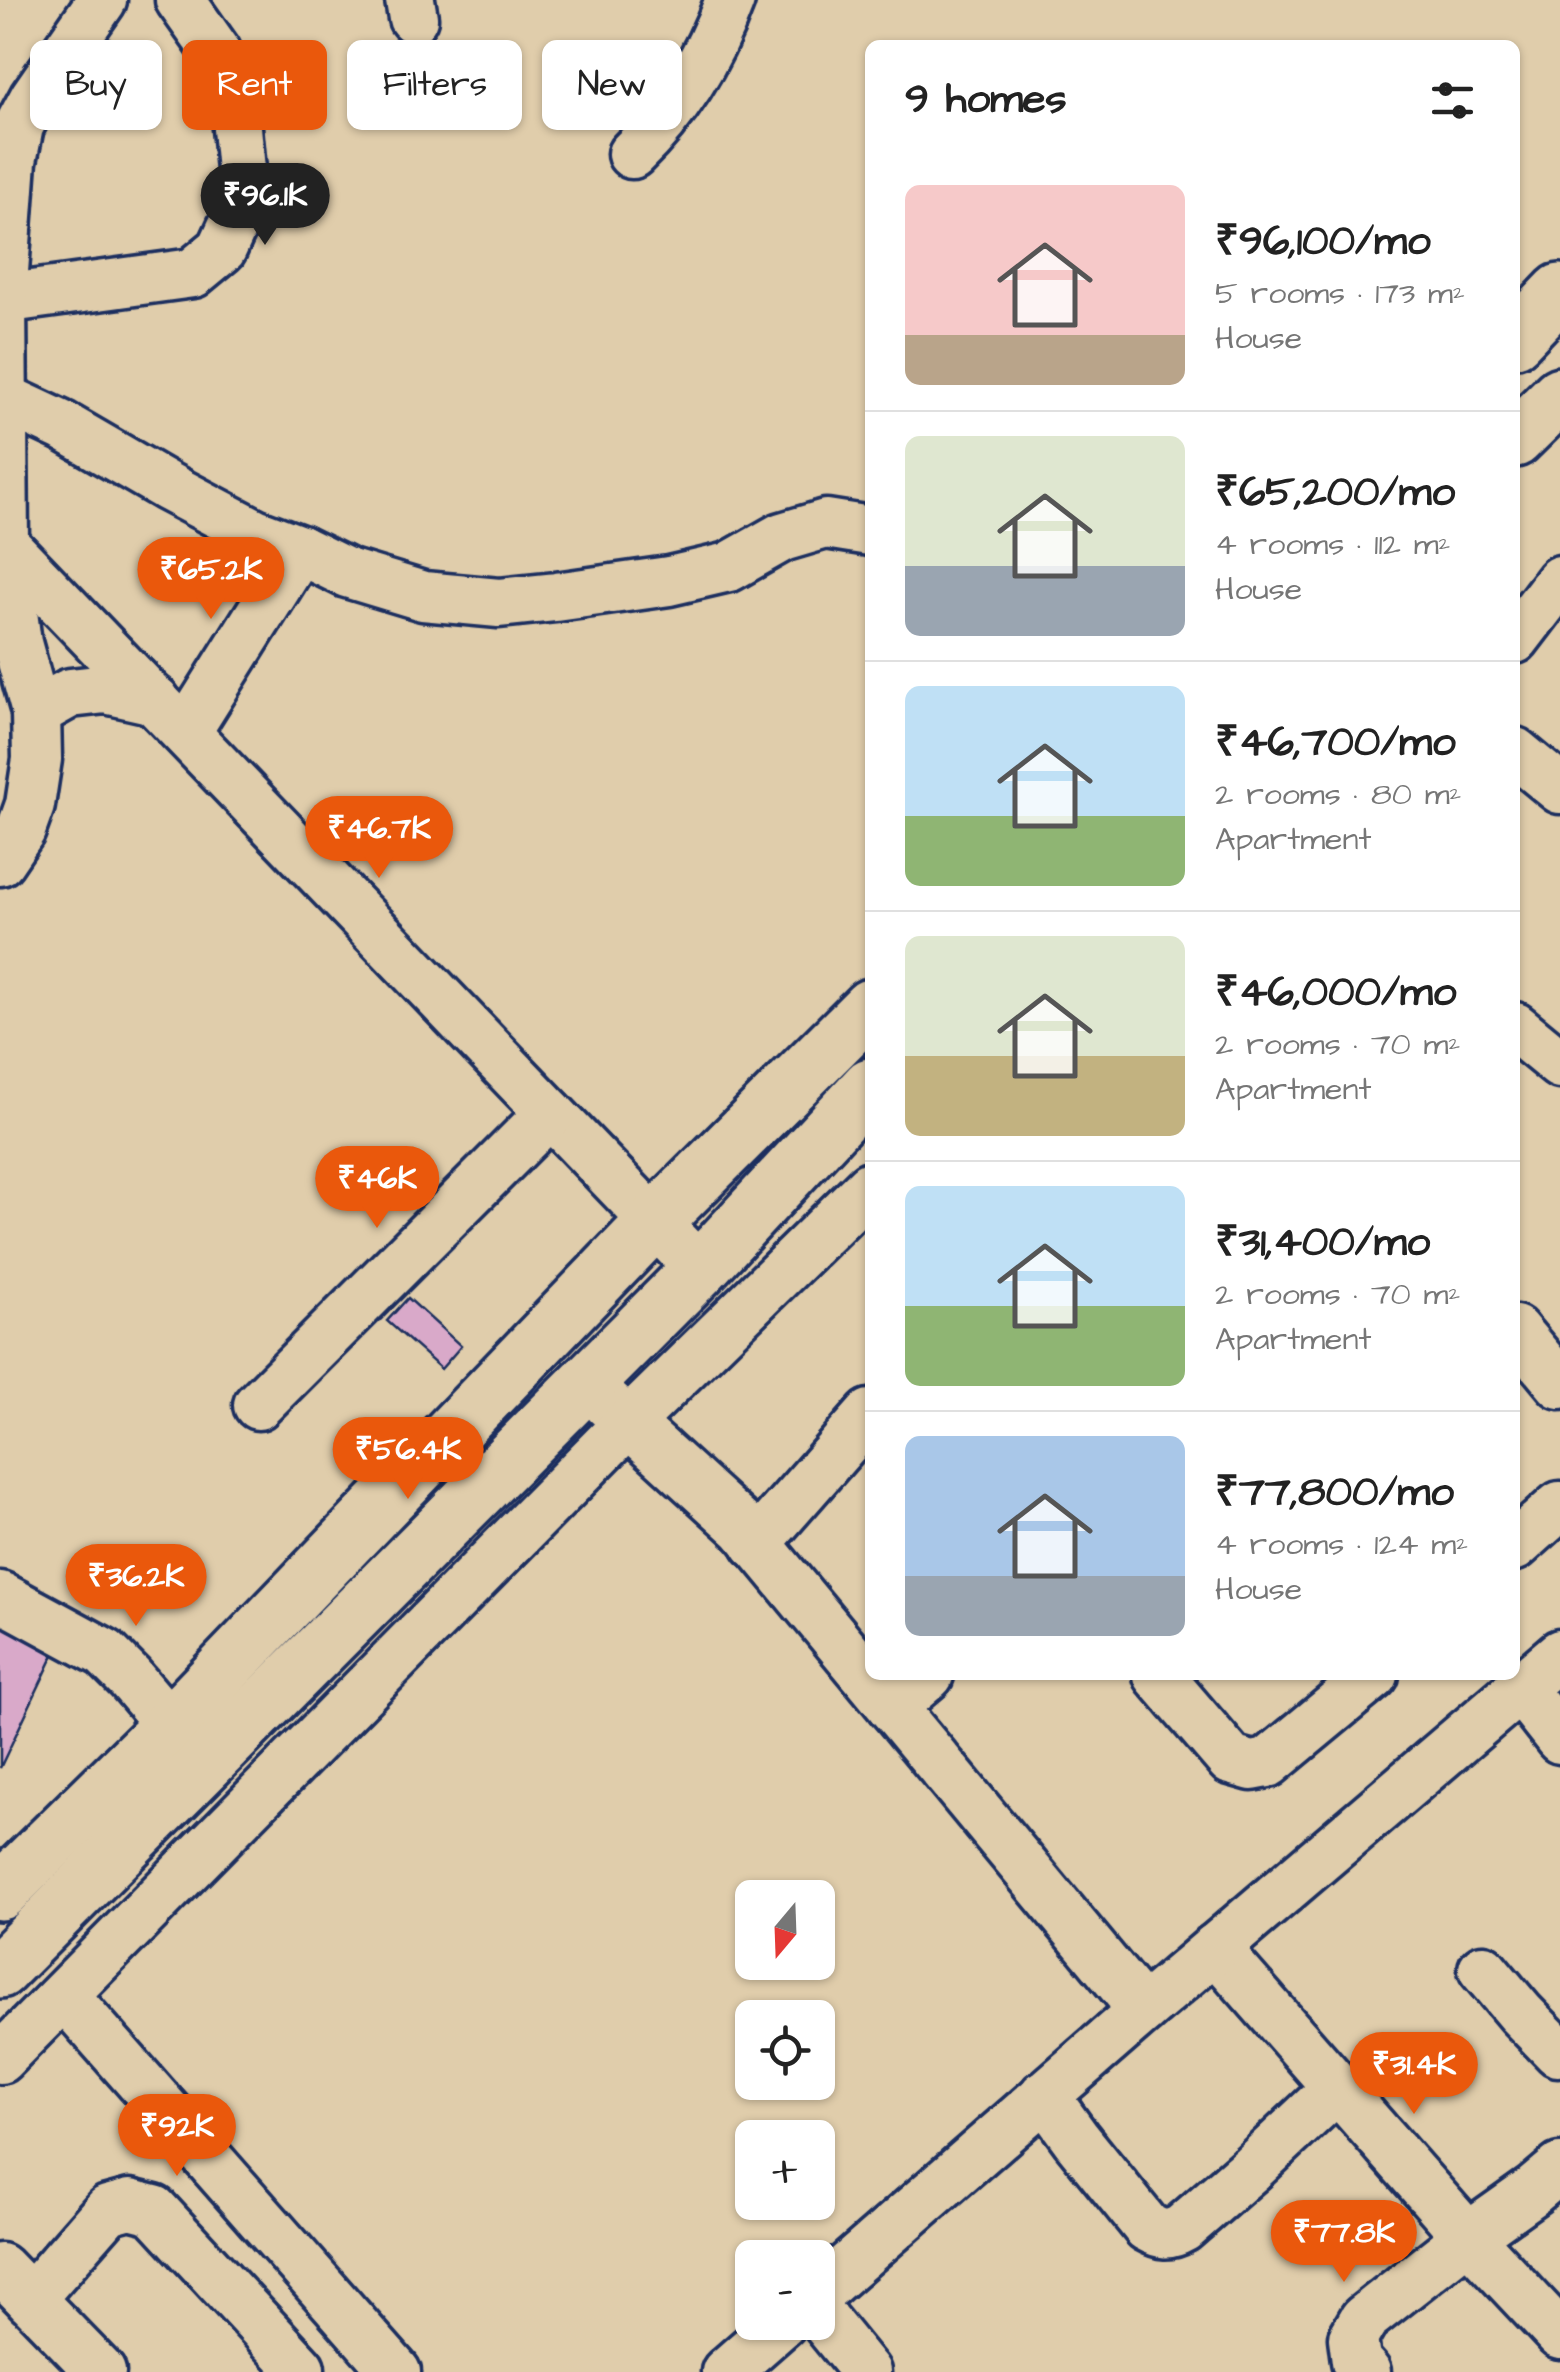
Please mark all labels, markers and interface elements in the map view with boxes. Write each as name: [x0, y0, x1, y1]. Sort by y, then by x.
chip: Buy: [30, 40, 162, 130]
chip: Rent: [182, 40, 327, 130]
chip: Filters: [347, 40, 522, 130]
chip: New: [542, 40, 682, 130]
text: 9 homes: [905, 71, 1067, 129]
icon: filters: [1425, 73, 1480, 128]
pin: ₹96.1K: [184, 163, 346, 248]
text: ₹96.1K: [223, 173, 307, 218]
text: ₹96,100/mo: [1215, 213, 1431, 271]
icon: home: [985, 225, 1105, 345]
text: 5 rooms · 173 m²: [1215, 271, 1465, 316]
text: House: [1215, 316, 1302, 361]
text: ₹65,200/mo: [1215, 464, 1455, 522]
icon: home: [985, 476, 1105, 596]
text: 4 rooms · 112 m²: [1215, 522, 1451, 567]
pin: ₹65.2K: [130, 537, 292, 622]
text: ₹65.2K: [159, 547, 263, 592]
text: House: [1215, 567, 1302, 612]
text: ₹46,700/mo: [1215, 714, 1456, 772]
icon: home: [985, 726, 1105, 846]
text: 2 rooms · 80 m²: [1215, 772, 1462, 817]
pin: ₹46.7K: [298, 796, 460, 881]
text: ₹46.7K: [327, 806, 431, 851]
text: Apartment: [1215, 817, 1371, 862]
text: ₹46,000/mo: [1215, 964, 1456, 1022]
icon: home: [985, 976, 1105, 1096]
text: 2 rooms · 70 m²: [1215, 1022, 1460, 1067]
text: Apartment: [1215, 1067, 1371, 1112]
pin: ₹46K: [318, 1146, 436, 1231]
text: ₹46K: [337, 1156, 417, 1201]
text: ₹31,400/mo: [1215, 1214, 1430, 1272]
icon: home: [985, 1226, 1105, 1346]
text: 2 rooms · 70 m²: [1215, 1272, 1460, 1317]
text: Apartment: [1215, 1317, 1371, 1362]
pin: ₹56.4K: [327, 1417, 489, 1502]
text: ₹56.4K: [355, 1427, 461, 1472]
text: ₹77,800/mo: [1215, 1464, 1454, 1522]
icon: home: [985, 1476, 1105, 1596]
text: 4 rooms · 124 m²: [1215, 1522, 1468, 1567]
pin: ₹36.2K: [55, 1544, 217, 1629]
text: ₹36.2K: [88, 1554, 184, 1599]
text: House: [1215, 1567, 1302, 1612]
north arrow: [735, 1880, 835, 1980]
map controls: [735, 1880, 835, 2340]
button: locate: [735, 2000, 835, 2100]
pin: ₹31.4K: [1333, 2032, 1495, 2117]
text: ₹31.4K: [1372, 2042, 1456, 2087]
pin: ₹92K: [118, 2094, 236, 2179]
text: ₹92K: [140, 2104, 214, 2149]
button: +: [735, 2120, 835, 2220]
pin: ₹77.8K: [1263, 2200, 1425, 2285]
text: ₹77.8K: [1293, 2210, 1395, 2255]
button: −: [735, 2240, 835, 2340]

